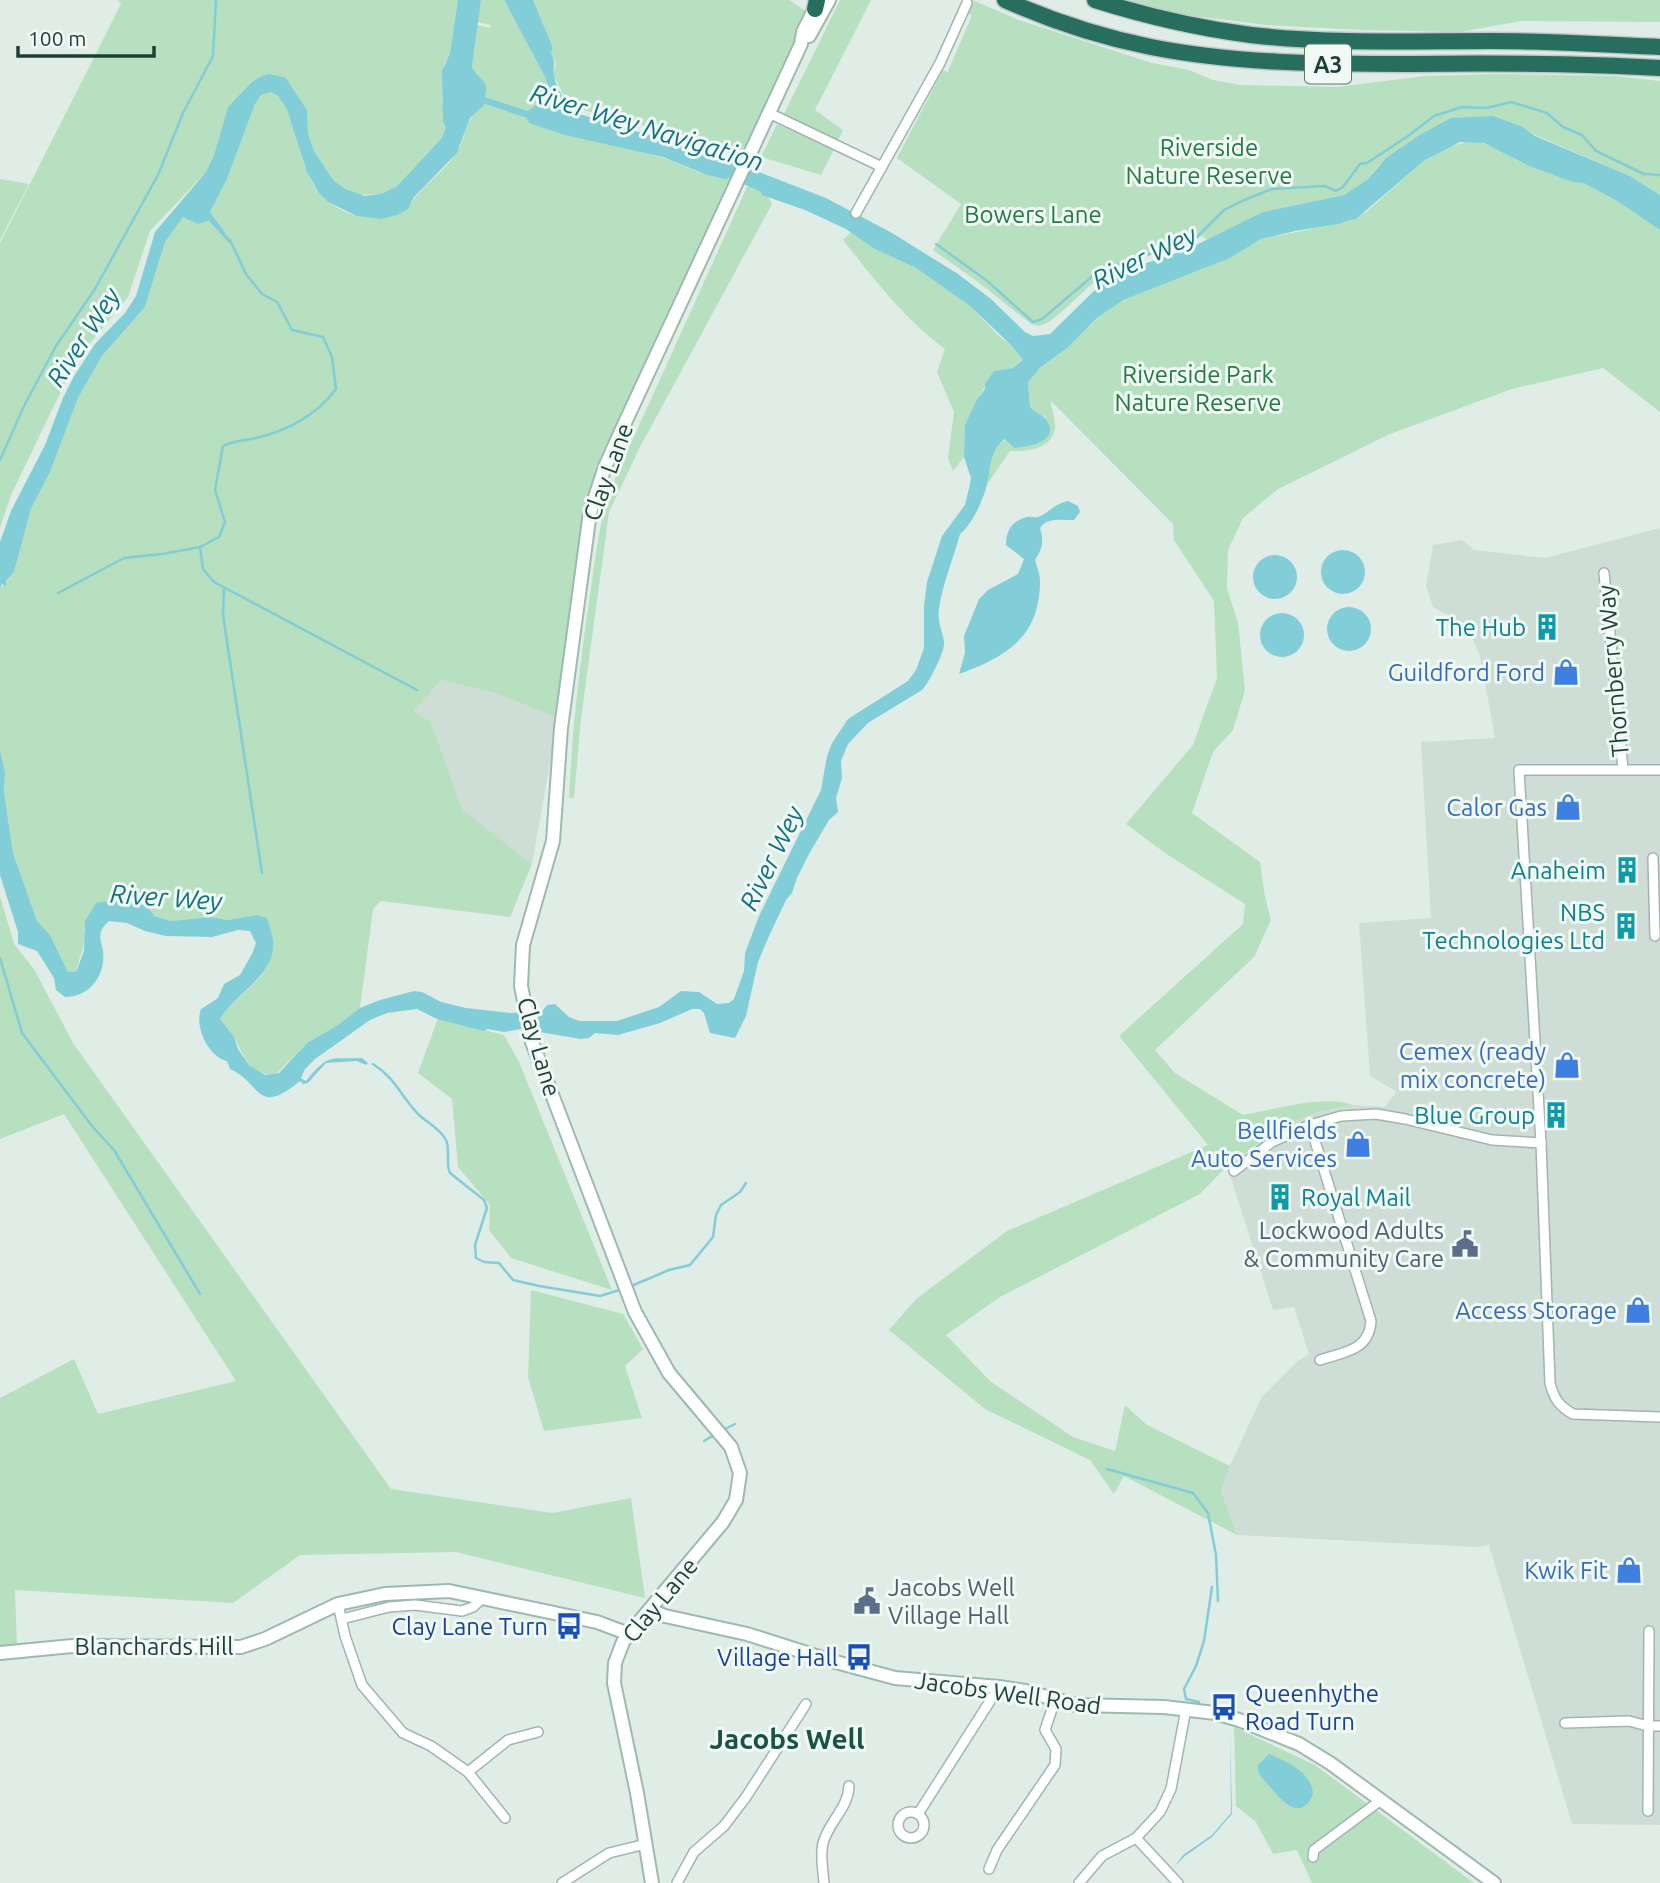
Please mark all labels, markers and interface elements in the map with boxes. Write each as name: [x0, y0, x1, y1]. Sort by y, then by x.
scale bar: [18, 14, 154, 58]
text: 100 m: [28, 26, 86, 50]
road number: A3: [1305, 44, 1351, 83]
water label: River Wey Navigation: [527, 78, 767, 176]
park label: Riverside Nature Reserve: [1126, 134, 1292, 189]
park label: Bowers Lane: [964, 201, 1102, 228]
water label: River Wey: [1087, 219, 1201, 295]
water label: River Wey: [40, 282, 126, 392]
park label: Riverside Park Nature Reserve: [1115, 361, 1281, 416]
street label: Clay Lane: [578, 419, 638, 525]
street label: Thornberry Way: [1592, 583, 1634, 758]
building icon: The Hub: [1532, 612, 1562, 642]
place label: The Hub: [1436, 614, 1526, 641]
shop icon: Guildford Ford: [1551, 657, 1581, 687]
place label: Guildford Ford: [1388, 659, 1545, 686]
shop icon: Calor Gas: [1553, 792, 1583, 822]
place label: Calor Gas: [1446, 794, 1547, 821]
water label: River Wey: [733, 801, 809, 915]
building icon: Anaheim: [1612, 855, 1642, 885]
place label: Anaheim: [1511, 857, 1606, 884]
water label: River Wey: [109, 879, 224, 915]
place label: NBS Technologies Ltd: [1422, 899, 1605, 954]
building icon: NBS Technologies Ltd: [1611, 911, 1641, 941]
street label: Clay Lane: [512, 994, 566, 1100]
place label: Cemex (ready mix concrete): [1399, 1038, 1546, 1093]
shop icon: Cemex (ready mix concrete): [1552, 1050, 1582, 1080]
building icon: Blue Group: [1541, 1100, 1571, 1130]
place label: Blue Group: [1414, 1102, 1535, 1129]
place label: Bellfields Auto Services: [1191, 1117, 1337, 1172]
shop icon: Bellfields Auto Services: [1343, 1129, 1373, 1159]
building icon: Royal Mail: [1265, 1182, 1295, 1212]
place label: Royal Mail: [1301, 1184, 1411, 1211]
place label: Lockwood Adults & Community Care: [1244, 1217, 1444, 1272]
public building icon: Lockwood Adults & Community Care: [1450, 1229, 1480, 1259]
shop icon: Access Storage: [1623, 1295, 1653, 1325]
place label: Access Storage: [1455, 1297, 1617, 1324]
street label: Clay Lane: [617, 1552, 703, 1648]
shop icon: Kwik Fit: [1614, 1555, 1644, 1585]
place label: Kwik Fit: [1524, 1557, 1609, 1584]
place label: Jacobs Well Village Hall: [888, 1574, 1015, 1629]
public building icon: Jacobs Well Village Hall: [852, 1586, 882, 1616]
bus stop icon: Clay Lane Turn: [554, 1611, 584, 1641]
place label: Clay Lane Turn: [391, 1613, 548, 1640]
street label: Blanchards Hill: [75, 1633, 233, 1660]
bus stop icon: Village Hall: [844, 1642, 874, 1672]
place label: Village Hall: [717, 1644, 838, 1671]
street label: Jacobs Well Road: [913, 1667, 1103, 1719]
place label: Queenhythe Road Turn: [1245, 1680, 1379, 1735]
bus stop icon: Queenhythe Road Turn: [1209, 1692, 1239, 1722]
district label: Jacobs Well: [709, 1723, 865, 1754]

